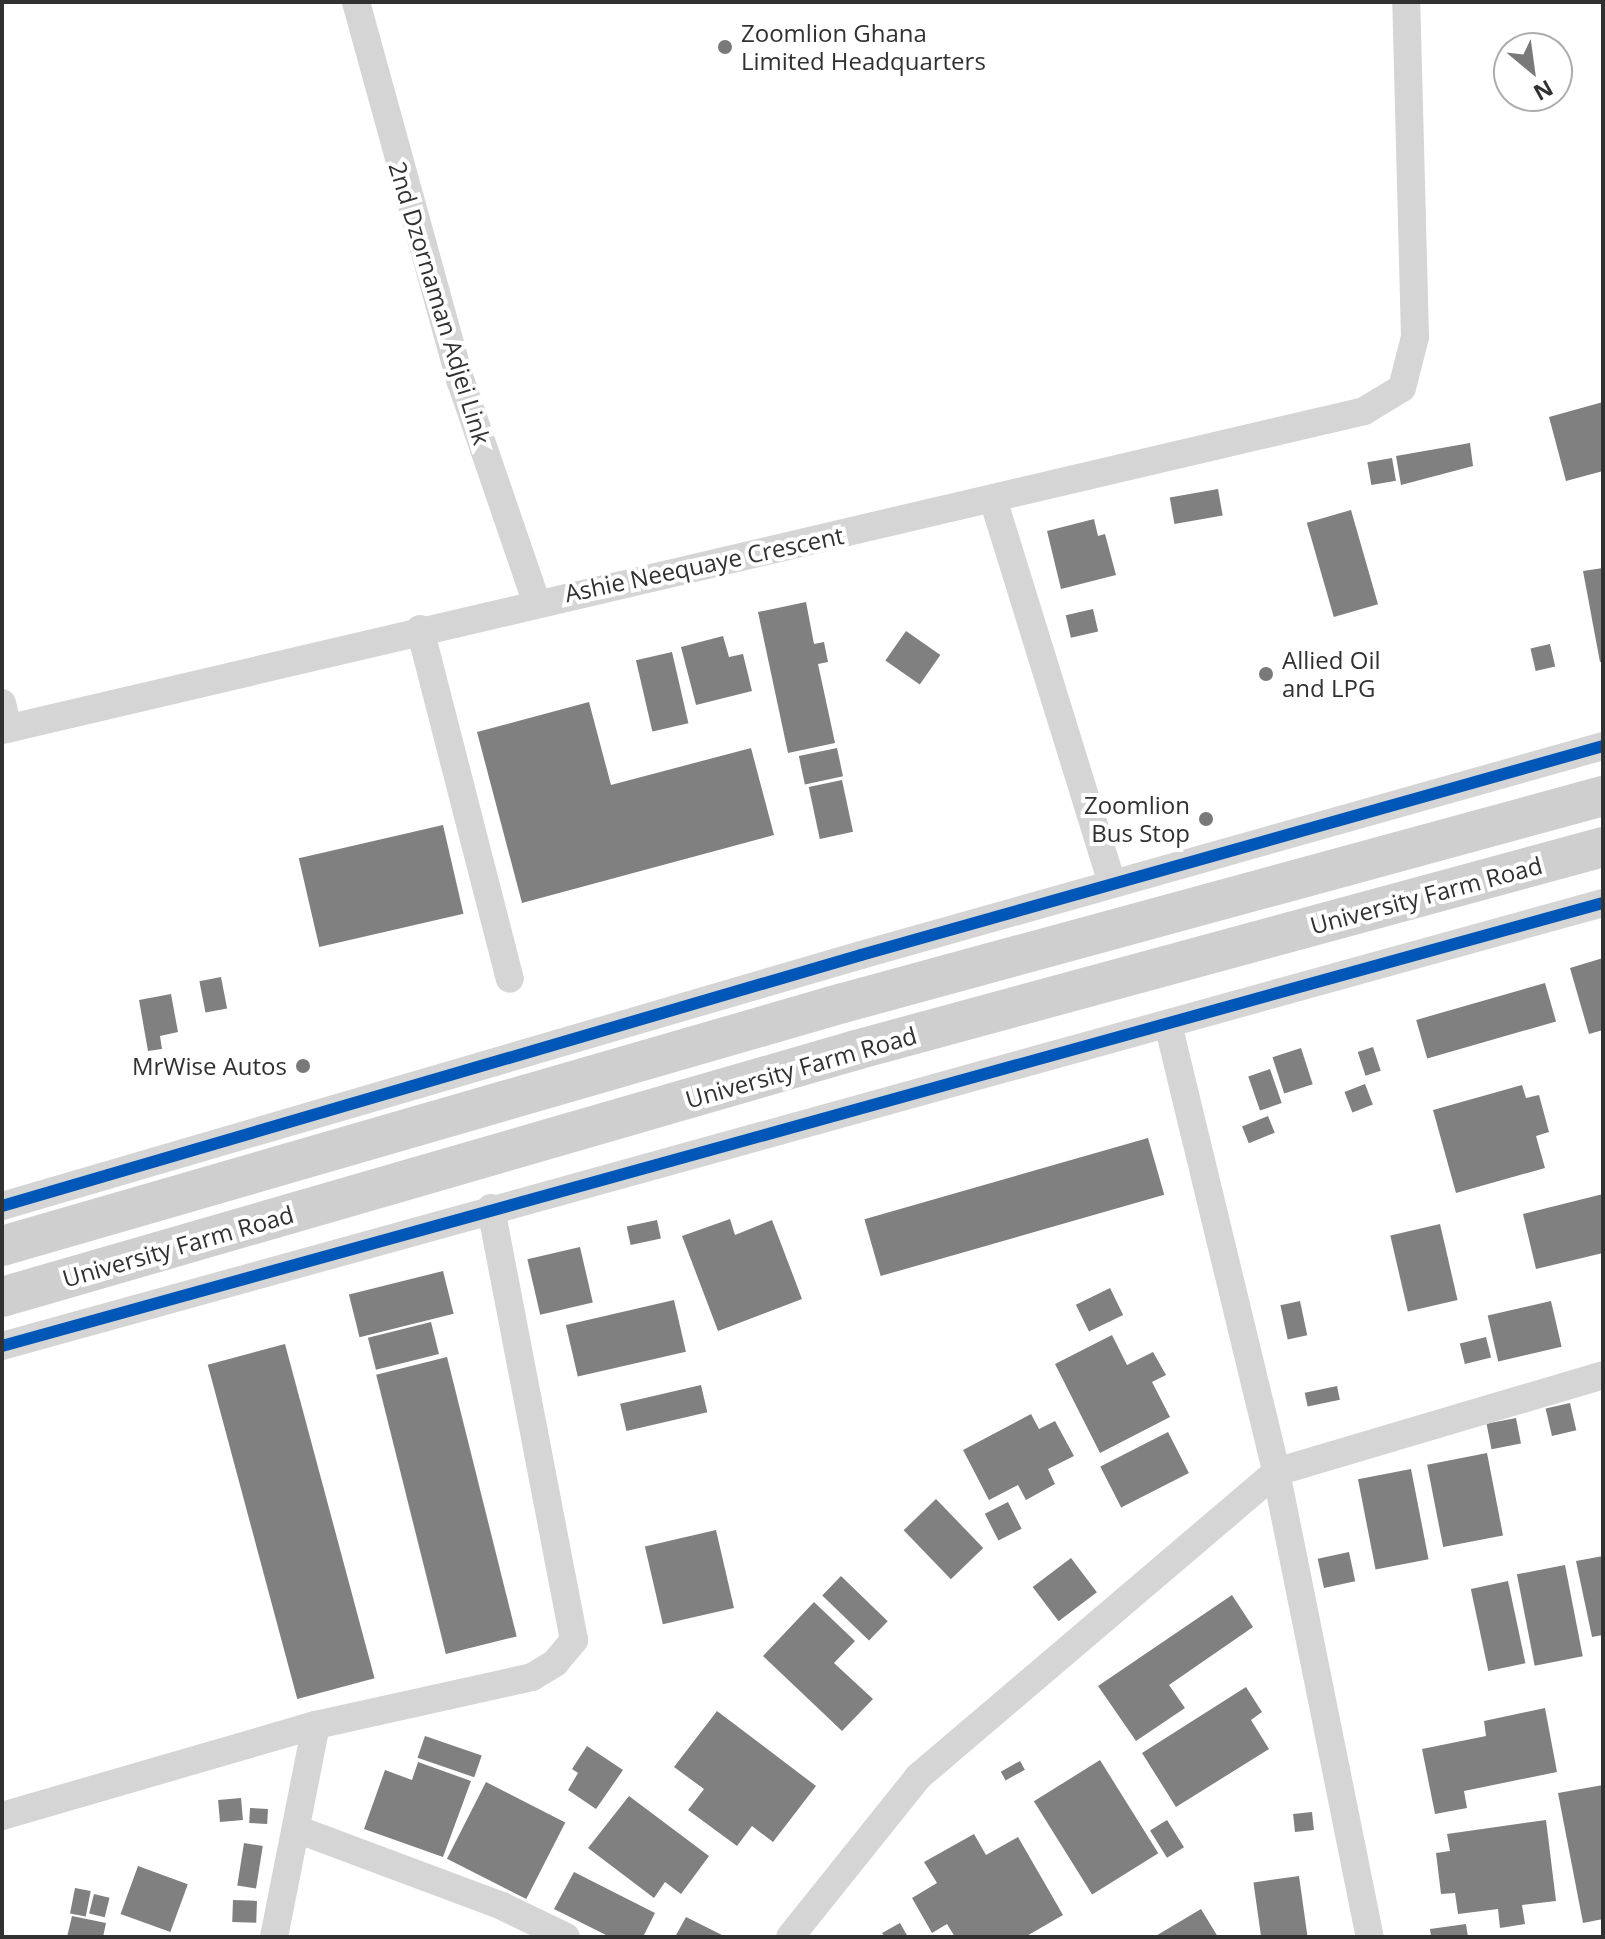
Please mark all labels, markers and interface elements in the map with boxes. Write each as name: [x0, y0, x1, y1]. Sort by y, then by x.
place label: Zoomlion Ghana Limited Headquarters: [741, 19, 986, 75]
north arrow: [1493, 32, 1573, 112]
marker: Zoomlion Ghana Limited Headquarters: [716, 38, 734, 56]
text: N: [1529, 74, 1559, 109]
street label: 2nd Dzornaman Adjei Link: [383, 158, 497, 448]
street label: Ashie Neequaye Crescent: [562, 520, 846, 608]
place label: Allied Oil and LPG: [1282, 646, 1381, 702]
marker: Allied Oil and LPG: [1257, 665, 1275, 683]
place label: Zoomlion Bus Stop: [1084, 791, 1190, 847]
marker: Zoomlion Bus Stop: [1197, 810, 1215, 828]
street label: University Farm Road: [1307, 850, 1545, 940]
street label: University Farm Road: [682, 1020, 920, 1114]
place label: MrWise Autos: [132, 1052, 287, 1080]
marker: MrWise Autos: [294, 1057, 312, 1075]
street label: University Farm Road: [59, 1199, 297, 1293]

